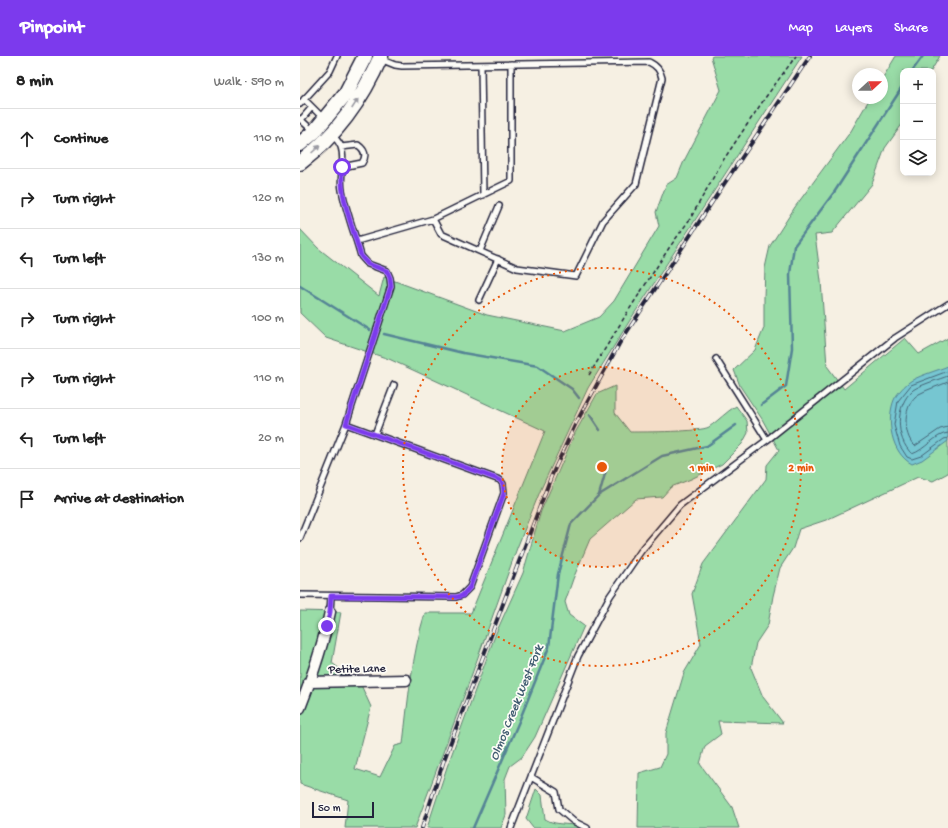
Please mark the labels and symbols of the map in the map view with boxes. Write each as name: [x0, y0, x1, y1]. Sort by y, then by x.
north arrow: [852, 68, 888, 104]
one-way arrow: [351, 99, 359, 110]
one-way arrow: [311, 145, 321, 154]
route start: [333, 158, 351, 176]
centre of rings: [595, 460, 609, 474]
text: 1 min: [689, 462, 715, 476]
text: 2 min: [788, 462, 814, 476]
route end: [318, 617, 336, 635]
water label: Olmos Creek West Fork: [487, 642, 548, 763]
street label: Petite Lane: [327, 662, 387, 678]
scale bar: [312, 800, 374, 819]

